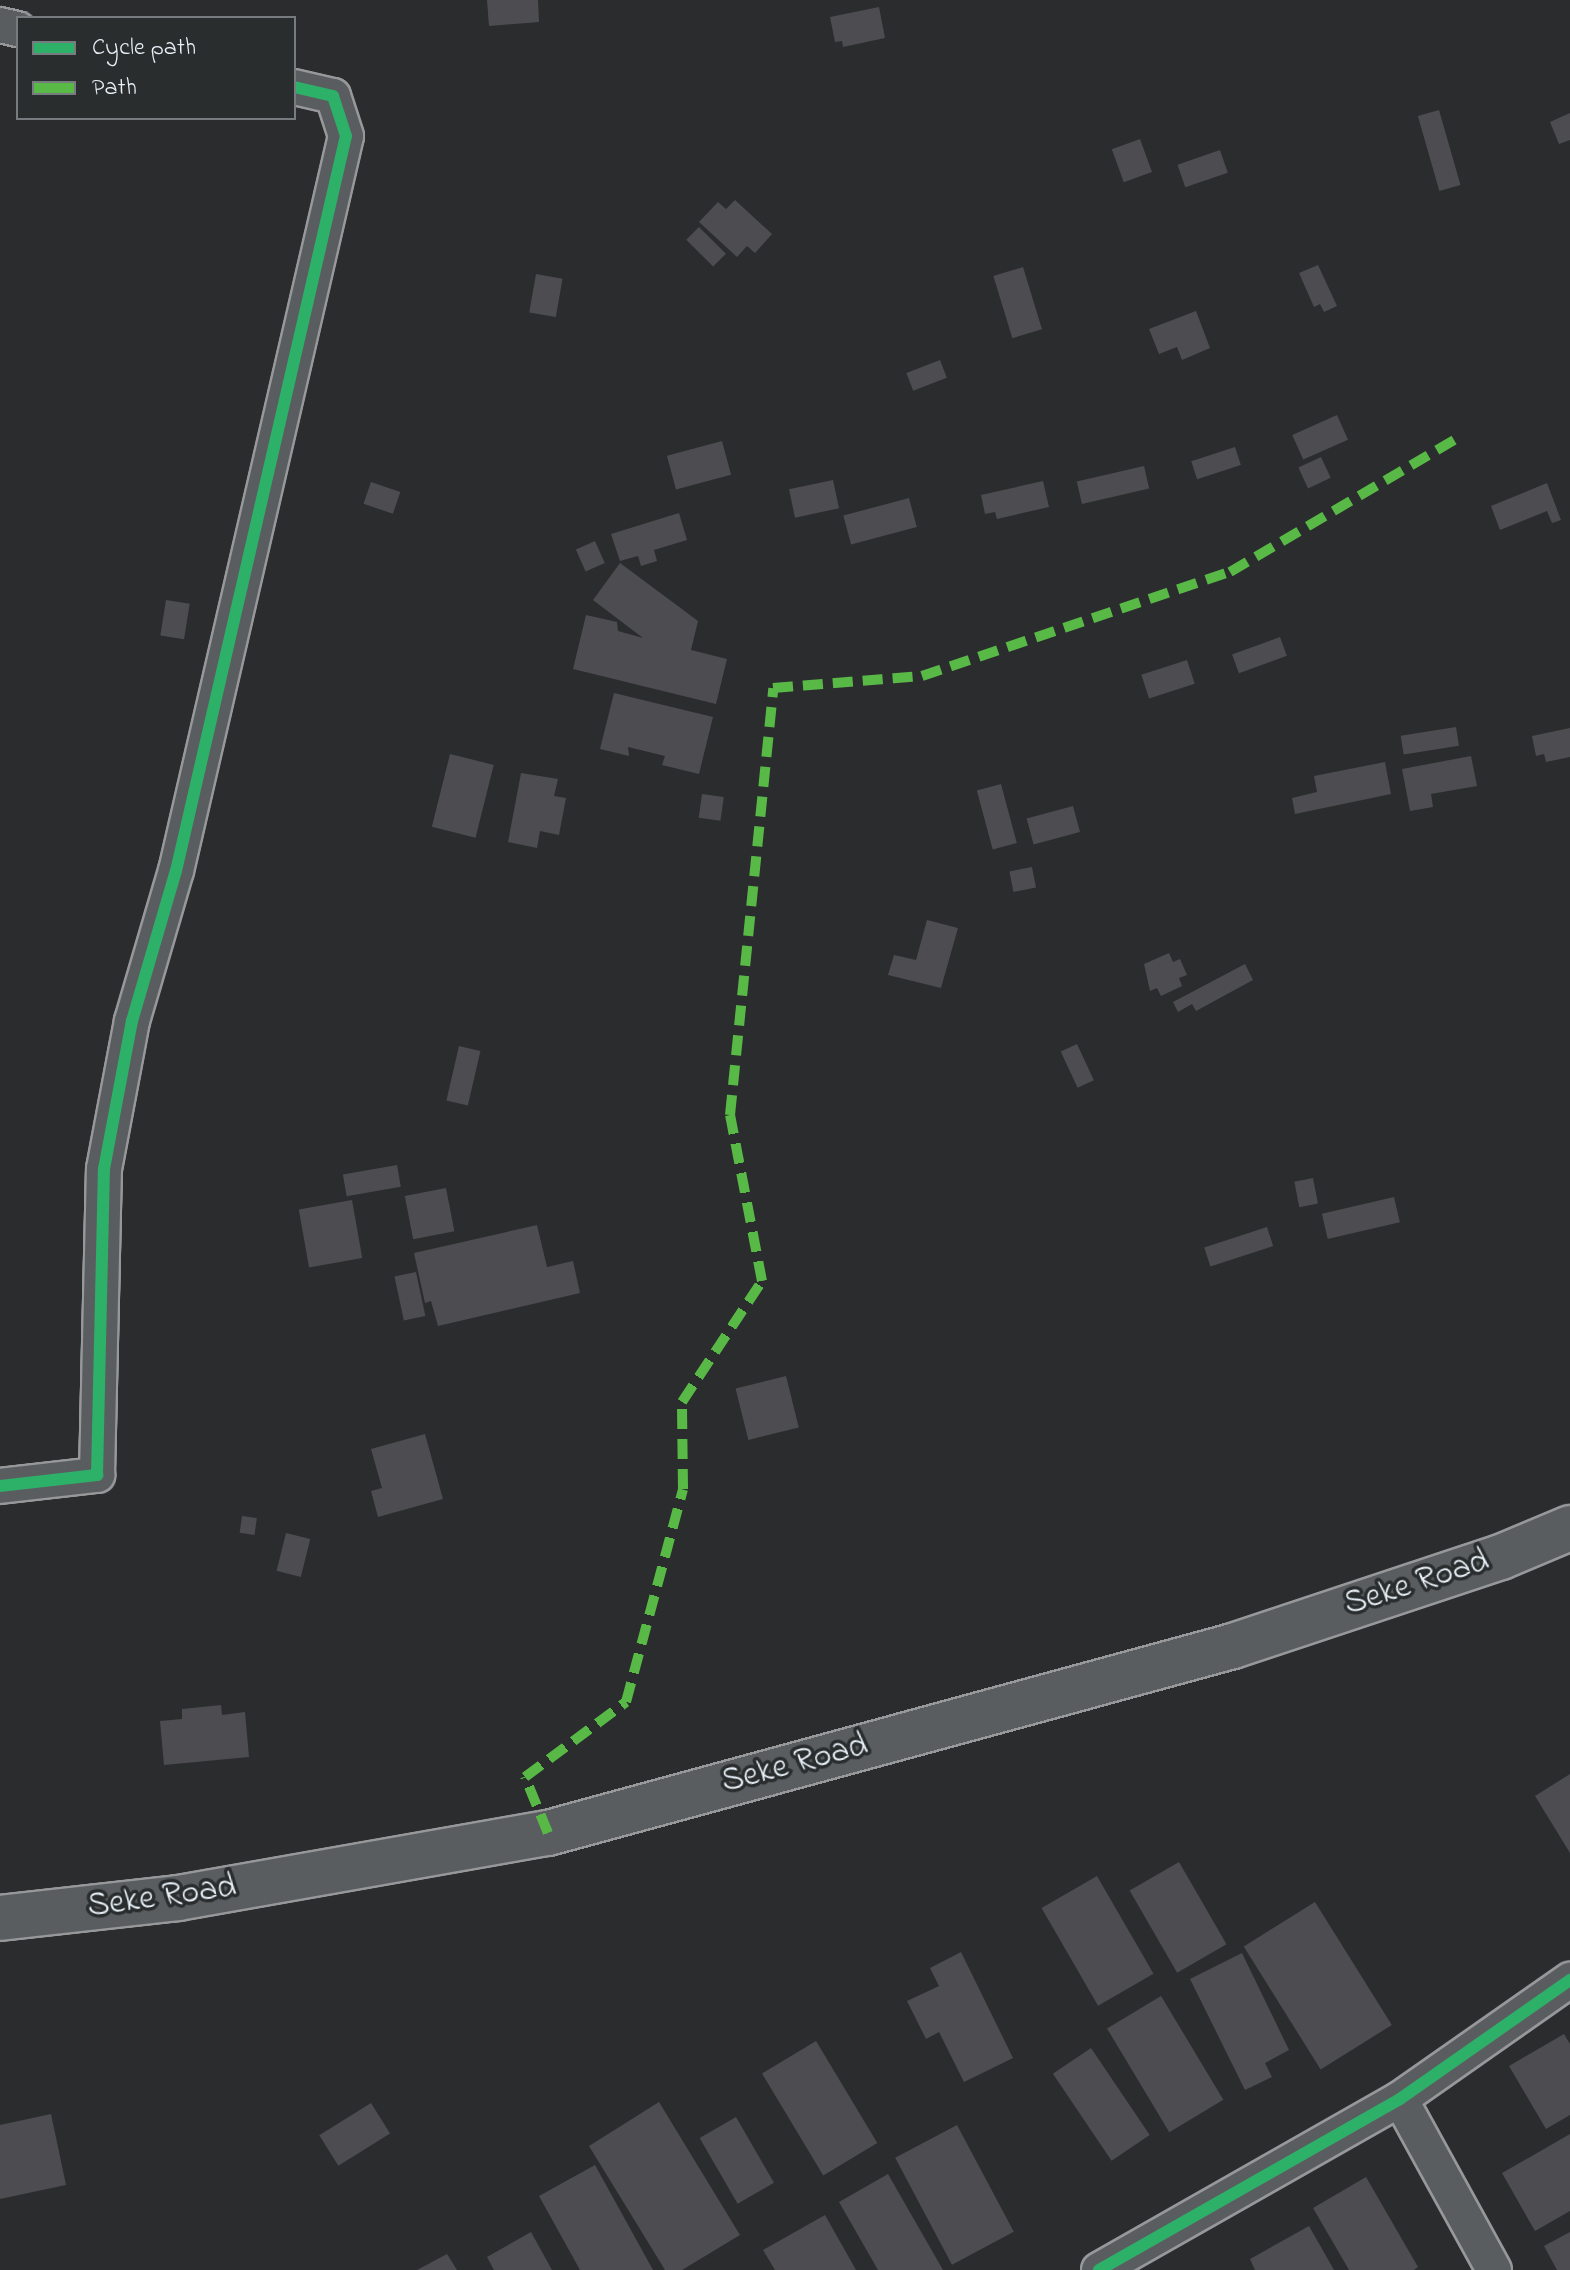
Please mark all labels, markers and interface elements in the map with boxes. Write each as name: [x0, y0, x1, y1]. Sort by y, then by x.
legend: [16, 16, 296, 120]
text: Cycle path: [92, 31, 196, 66]
text: Path: [92, 71, 137, 106]
street label: Seke Road: [1340, 1541, 1494, 1627]
street label: Seke Road: [717, 1726, 873, 1804]
street label: Seke Road: [85, 1867, 239, 1929]

